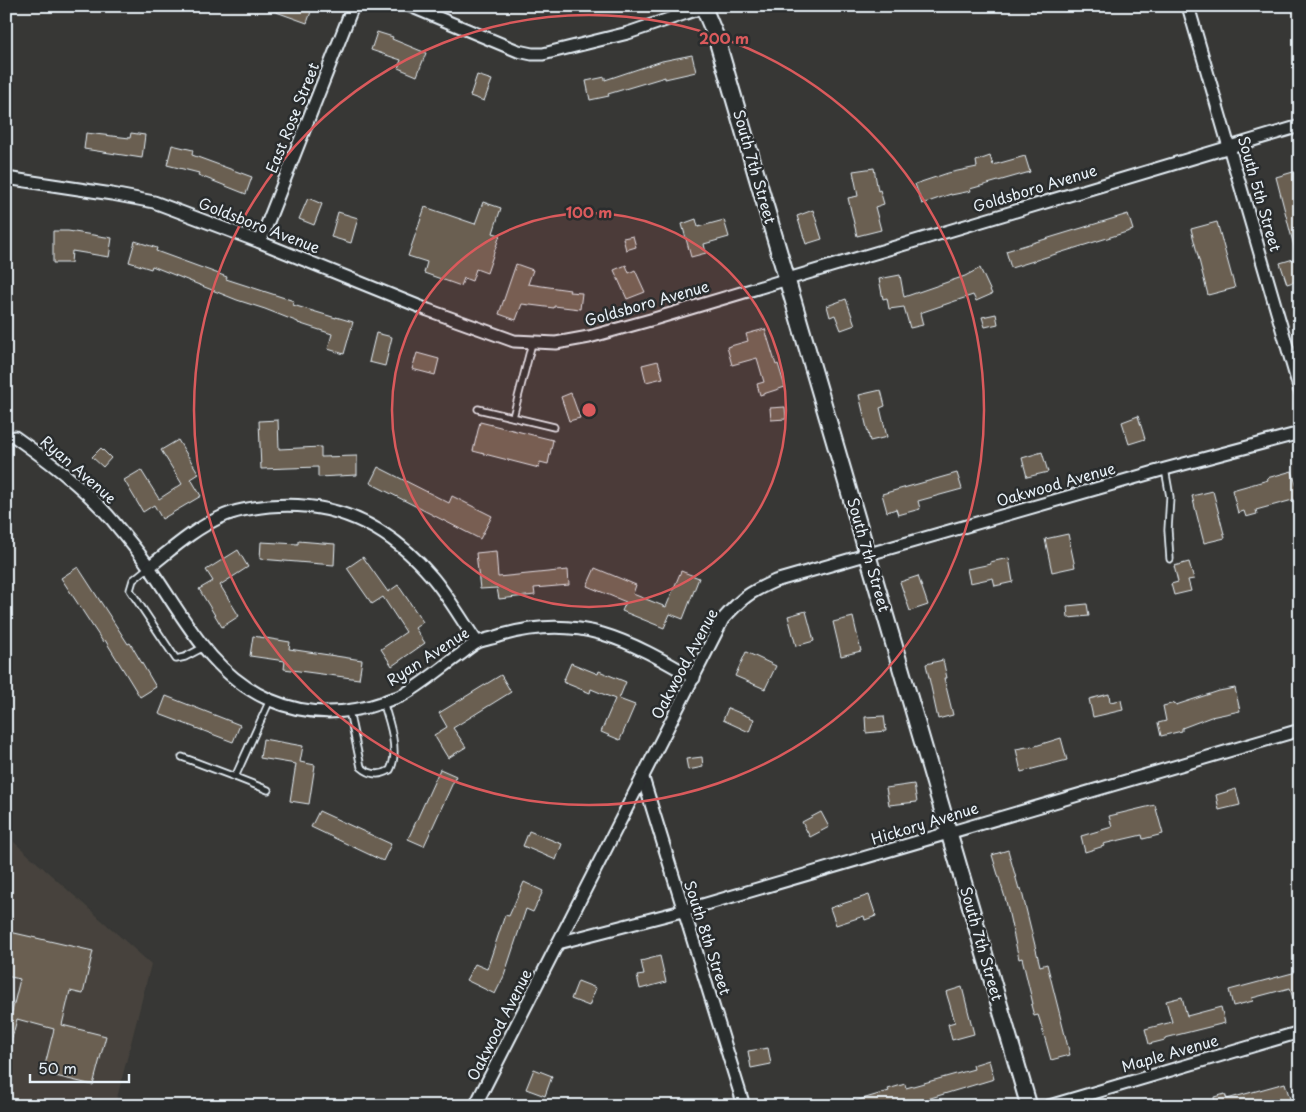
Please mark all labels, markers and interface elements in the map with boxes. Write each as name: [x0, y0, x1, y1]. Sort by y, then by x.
text: 200 m: [699, 26, 749, 49]
street label: East Rose Street: [259, 59, 324, 176]
street label: South 7th Street: [728, 107, 783, 226]
street label: South 5th Street: [1233, 133, 1288, 254]
street label: Goldsboro Avenue: [970, 158, 1099, 217]
street label: Goldsboro Avenue: [195, 191, 324, 258]
text: 100 m: [566, 200, 612, 223]
street label: Goldsboro Avenue: [582, 274, 712, 331]
centre of rings: [580, 401, 598, 419]
street label: Ryan Avenue: [36, 429, 122, 508]
street label: Oakwood Avenue: [993, 456, 1118, 512]
street label: South 7th Street: [842, 495, 897, 614]
street label: Oakwood Avenue: [645, 604, 723, 723]
street label: Ryan Avenue: [381, 620, 473, 691]
street label: Hickory Avenue: [868, 795, 981, 850]
street label: South 8th Street: [679, 877, 738, 998]
street label: South 7th Street: [955, 884, 1010, 1003]
street label: Oakwood Avenue: [461, 964, 537, 1084]
street label: Maple Avenue: [1118, 1028, 1221, 1077]
scale bar: [30, 1052, 129, 1084]
text: 50 m: [38, 1056, 77, 1079]

